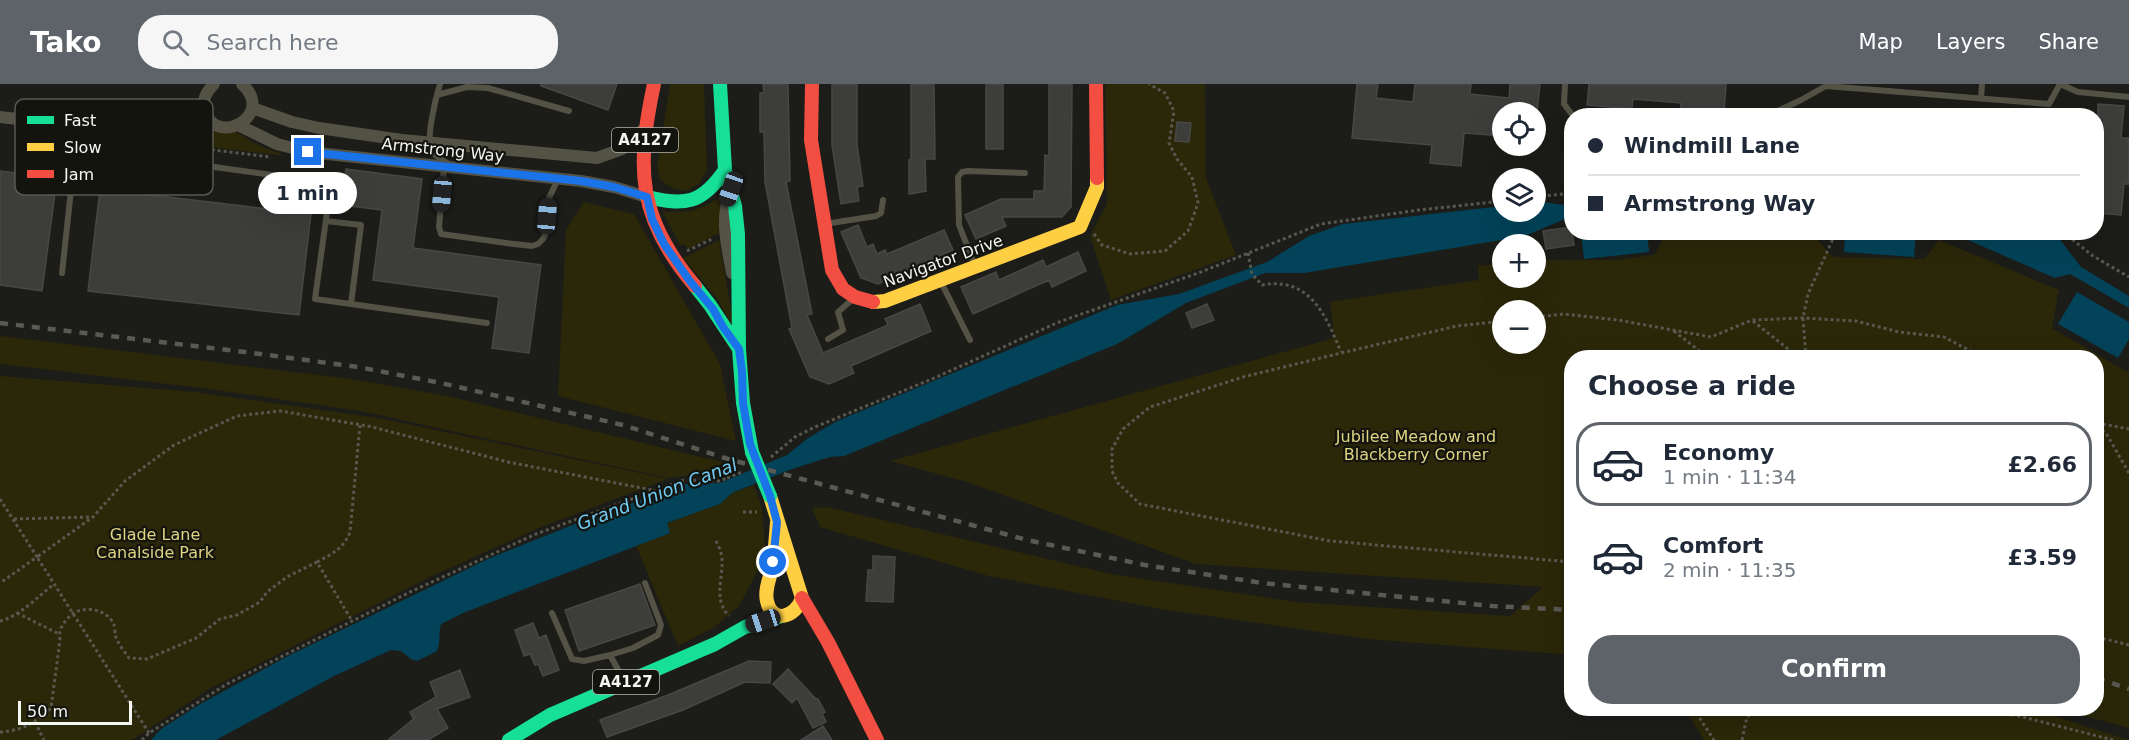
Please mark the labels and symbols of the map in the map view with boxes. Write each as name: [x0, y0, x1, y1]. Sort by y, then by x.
legend: [15, 99, 213, 195]
text: Fast: [64, 111, 96, 130]
road number: A4127: [612, 128, 678, 152]
street label: Armstrong Way: [381, 134, 505, 166]
text: Slow: [64, 138, 101, 157]
route end: [294, 138, 321, 165]
text: Jam: [63, 165, 94, 184]
car: [717, 169, 745, 209]
callout: 1 min: [258, 173, 358, 215]
car: [431, 175, 453, 213]
car: [536, 197, 558, 235]
street label: Navigator Drive: [881, 231, 1005, 291]
park label: Jubilee Meadow and Blackberry Corner: [1335, 427, 1496, 464]
water label: Grand Union Canal: [574, 454, 740, 534]
park label: Glade Lane Canalside Park: [96, 525, 215, 562]
route start: [759, 548, 786, 575]
car: [743, 607, 783, 635]
road number: A4127: [593, 670, 659, 694]
scale bar: [18, 698, 132, 726]

